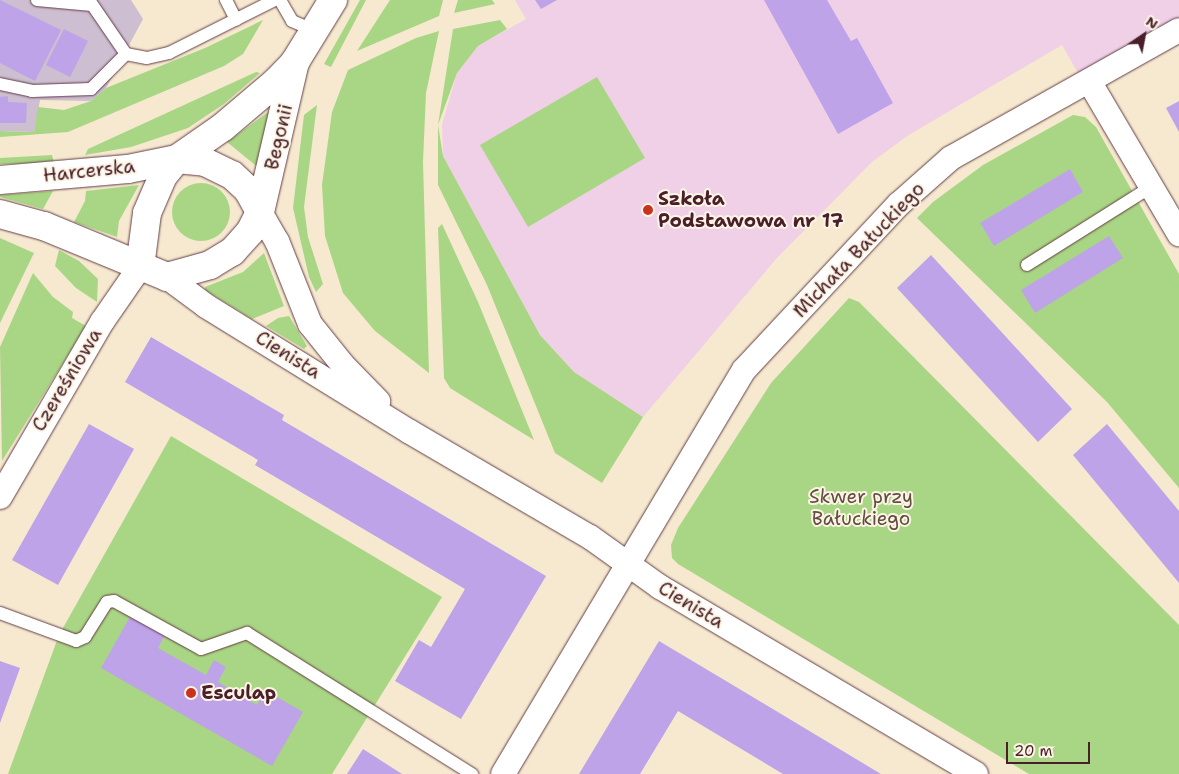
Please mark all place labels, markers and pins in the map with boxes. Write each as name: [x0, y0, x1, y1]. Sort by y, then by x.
place label: Szkoła Podstawowa nr 17: [658, 188, 844, 232]
marker: Szkoła Podstawowa nr 17: [642, 204, 654, 216]
place label: Esculap: [201, 682, 276, 704]
marker: Esculap: [185, 687, 197, 699]

